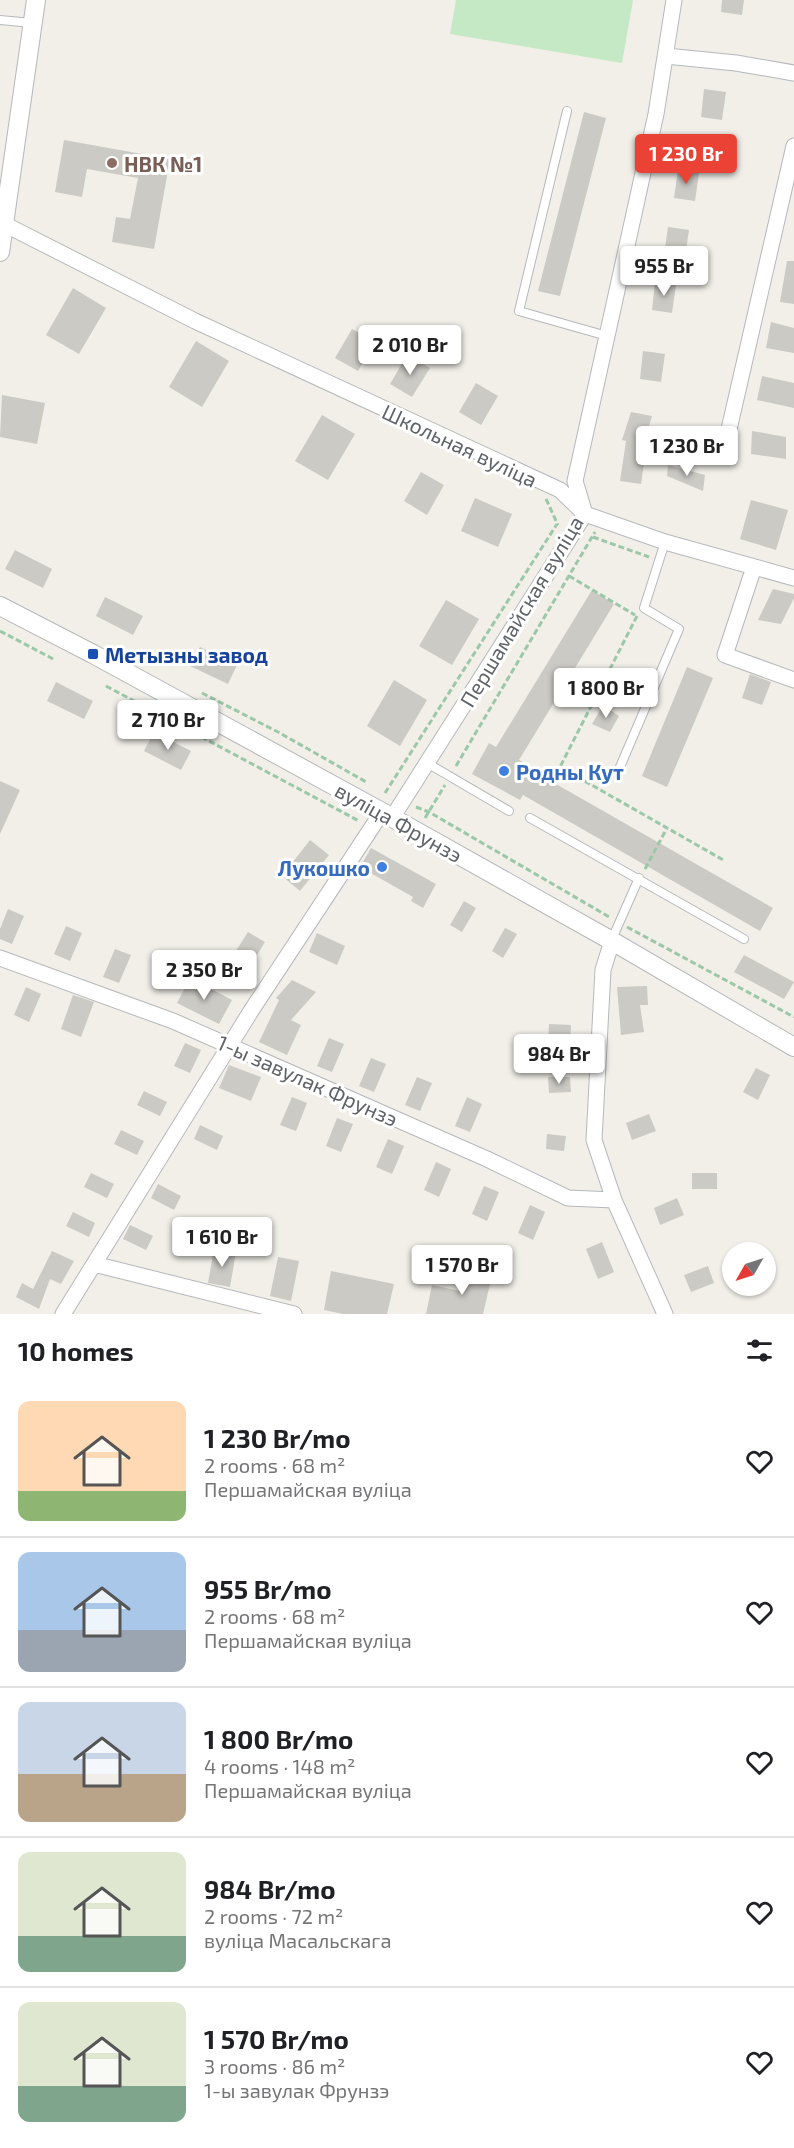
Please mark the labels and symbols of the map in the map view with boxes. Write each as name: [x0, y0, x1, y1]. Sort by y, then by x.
pin: 1 230 Br: [624, 134, 748, 185]
place label: НВК №1: [124, 151, 202, 176]
marker: НВК №1: [105, 156, 119, 170]
pin: 955 Br: [615, 246, 713, 297]
pin: 2 010 Br: [348, 325, 472, 376]
street label: Школьная вуліца: [378, 398, 541, 493]
pin: 1 230 Br: [625, 426, 749, 477]
street label: Першамайская вуліца: [454, 511, 589, 711]
place label: Метызны завод: [105, 642, 268, 667]
marker: Метызны завод: [86, 647, 100, 661]
pin: 1 800 Br: [544, 668, 668, 719]
pin: 2 710 Br: [106, 700, 230, 751]
place label: Родны Кут: [516, 759, 624, 784]
marker: Родны Кут: [497, 764, 511, 778]
street label: вуліца Фрунзэ: [331, 777, 467, 868]
place label: Лукошко: [278, 855, 370, 880]
marker: Лукошко: [375, 860, 389, 874]
pin: 2 350 Br: [142, 950, 266, 1001]
street label: 1-ы завулак Фрунзэ: [214, 1029, 402, 1132]
pin: 984 Br: [510, 1034, 608, 1085]
pin: 1 610 Br: [160, 1217, 284, 1268]
north arrow: [722, 1242, 776, 1296]
pin: 1 570 Br: [400, 1245, 524, 1296]

